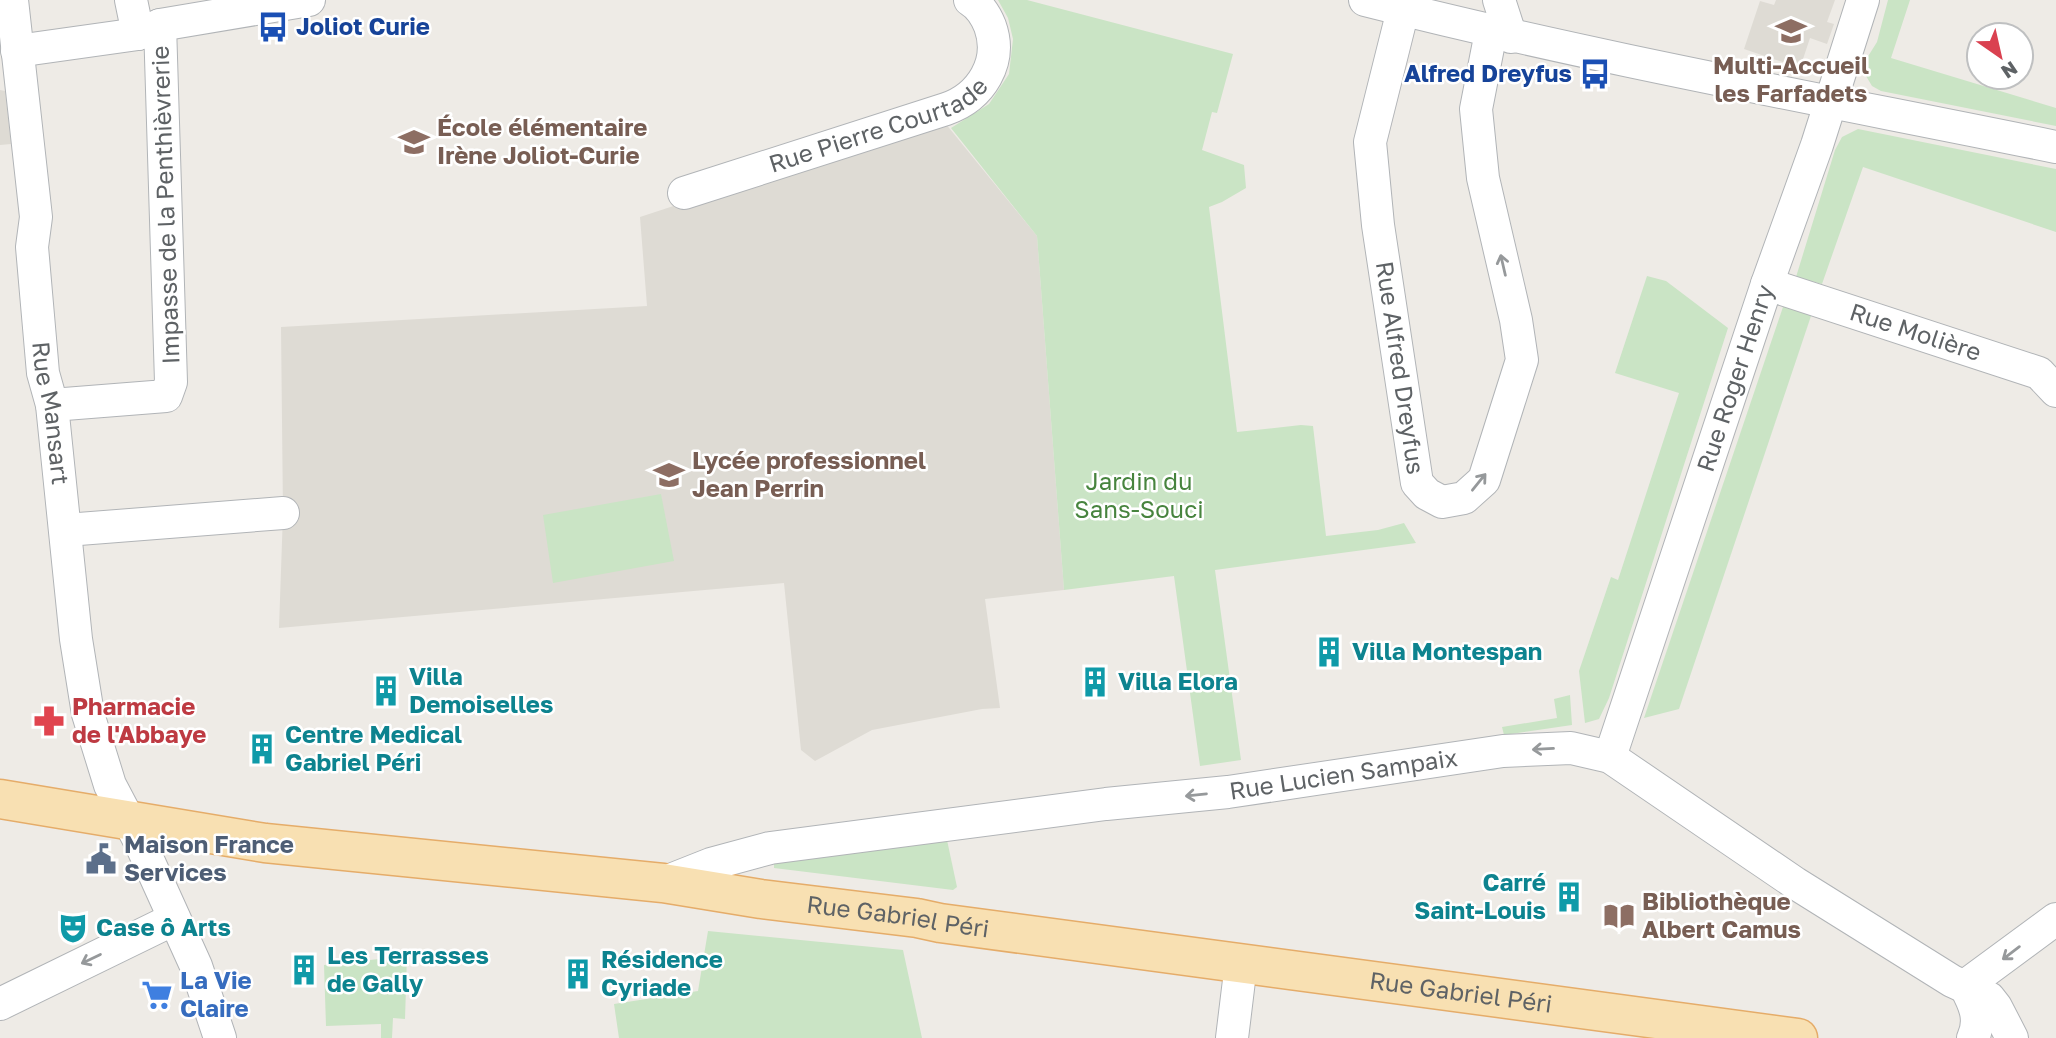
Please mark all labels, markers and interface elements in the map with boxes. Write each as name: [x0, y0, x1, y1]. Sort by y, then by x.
bus stop icon: Joliot Curie: [256, 10, 290, 44]
place label: Joliot Curie: [296, 11, 430, 40]
school or university icon: Multi-Accueil les Farfadets: [1774, 14, 1808, 48]
north arrow: [1965, 21, 2035, 91]
street label: Impasse de la Penthièvrerie: [144, 45, 185, 365]
place label: Multi-Accueil les Farfadets: [1713, 50, 1869, 107]
bus stop icon: Alfred Dreyfus: [1578, 57, 1612, 91]
text: N: [1997, 57, 2022, 84]
place label: Alfred Dreyfus: [1404, 58, 1572, 87]
street label: Rue Pierre Courtade: [765, 71, 993, 178]
place label: École élémentaire Irène Joliot-Curie: [437, 112, 647, 169]
school or university icon: École élémentaire Irène Joliot-Curie: [397, 125, 431, 159]
one-way arrow: [1496, 254, 1509, 277]
street label: Rue Alfred Dreyfus: [1371, 259, 1431, 476]
street label: Rue Roger Henry: [1690, 281, 1779, 475]
street label: Rue Molière: [1846, 296, 1985, 366]
street label: Rue Mansart: [27, 340, 76, 486]
place label: Lycée professionnel Jean Perrin: [692, 445, 926, 502]
school or university icon: Lycée professionnel Jean Perrin: [652, 458, 686, 492]
park label: Jardin du Sans-Souci: [1074, 466, 1204, 523]
one-way arrow: [1470, 473, 1486, 491]
building icon: Villa Montespan: [1312, 635, 1346, 669]
place label: Villa Montespan: [1352, 636, 1542, 665]
place label: Villa Demoiselles: [409, 661, 553, 718]
building icon: Villa Elora: [1078, 665, 1112, 699]
place label: Villa Elora: [1118, 666, 1238, 695]
building icon: Villa Demoiselles: [369, 674, 403, 708]
place label: Pharmacie de l'Abbaye: [72, 691, 206, 748]
pharmacy icon: Pharmacie de l'Abbaye: [32, 704, 66, 738]
place label: Centre Medical Gabriel Péri: [285, 719, 462, 776]
building icon: Centre Medical Gabriel Péri: [245, 732, 279, 766]
street label: Rue Lucien Sampaix: [1227, 742, 1459, 805]
one-way arrow: [1531, 743, 1554, 756]
one-way arrow: [1185, 789, 1208, 802]
place label: Maison France Services: [124, 829, 294, 886]
public building icon: Maison France Services: [84, 842, 118, 876]
place label: Carré Saint-Louis: [1414, 867, 1546, 924]
building icon: Carré Saint-Louis: [1552, 880, 1586, 914]
place label: Bibliothèque Albert Camus: [1642, 886, 1801, 943]
street label: Rue Gabriel Péri: [805, 889, 991, 942]
library icon: Bibliothèque Albert Camus: [1602, 899, 1636, 933]
theatre icon: Case ô Arts: [56, 911, 90, 945]
place label: Case ô Arts: [96, 912, 231, 941]
place label: Les Terrasses de Gally: [327, 940, 489, 997]
place label: Résidence Cyriade: [601, 944, 723, 1001]
one-way arrow: [2002, 945, 2021, 960]
one-way arrow: [81, 953, 102, 967]
building icon: Les Terrasses de Gally: [287, 953, 321, 987]
building icon: Résidence Cyriade: [561, 957, 595, 991]
place label: La Vie Claire: [180, 965, 252, 1022]
street label: Rue Gabriel Péri: [1368, 965, 1554, 1018]
supermarket icon: La Vie Claire: [140, 978, 174, 1012]

